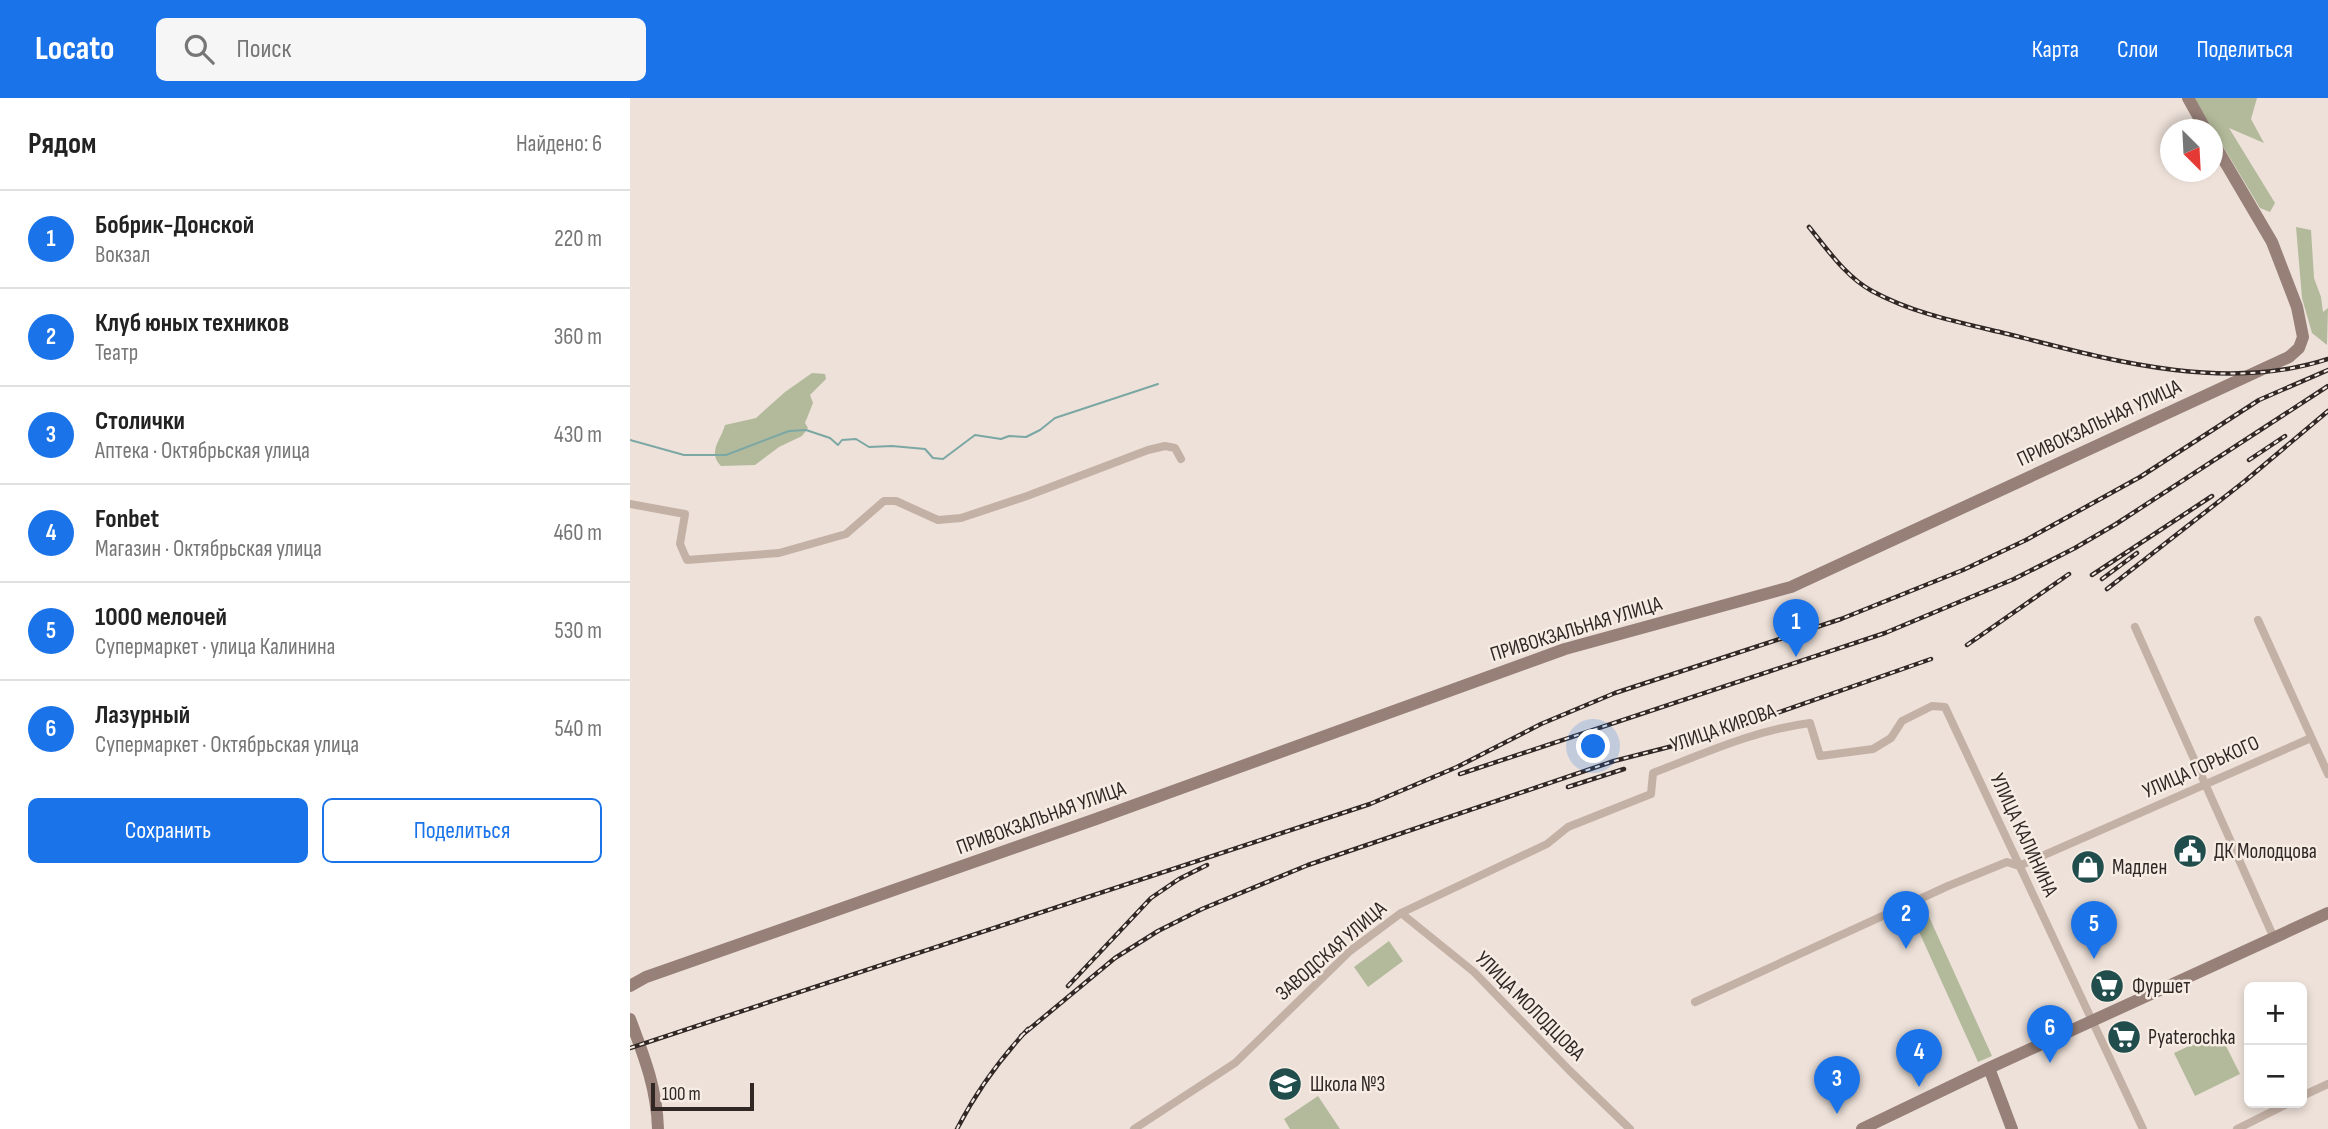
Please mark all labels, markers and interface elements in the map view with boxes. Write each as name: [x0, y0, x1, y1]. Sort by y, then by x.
search box: [156, 18, 646, 81]
text: Locato: [35, 29, 114, 69]
icon: search: [180, 30, 218, 68]
text: Поиск: [236, 34, 291, 65]
text: Карта: [2032, 35, 2079, 64]
text: Слои: [2117, 35, 2158, 64]
text: Поделиться: [2196, 35, 2293, 64]
north arrow: [2160, 119, 2223, 182]
text: Рядом: [28, 126, 96, 162]
text: Найдено: 6: [516, 130, 602, 158]
text: Бобрик-Донской: [95, 210, 254, 241]
text: 1: [46, 225, 56, 253]
text: 220 m: [554, 225, 602, 253]
text: Вокзал: [95, 241, 150, 269]
text: Клуб юных техников: [95, 308, 289, 339]
text: 2: [46, 323, 56, 351]
text: 360 m: [554, 323, 602, 351]
text: Театр: [95, 339, 138, 367]
street label: ПРИВОКЗАЛЬНАЯ УЛИЦА: [2013, 374, 2186, 472]
text: Столички: [95, 406, 185, 437]
text: 3: [46, 421, 56, 449]
text: 430 m: [554, 421, 602, 449]
text: Аптека · Октябрьская улица: [95, 437, 310, 465]
text: Fonbet: [95, 504, 159, 535]
text: 4: [46, 519, 56, 547]
text: 460 m: [554, 519, 602, 547]
text: Магазин · Октябрьская улица: [95, 535, 322, 563]
street label: ПРИВОКЗАЛЬНАЯ УЛИЦА: [1487, 591, 1666, 667]
pin: 1: [1773, 599, 1819, 657]
text: 1000 мелочей: [95, 602, 227, 633]
text: 5: [46, 617, 56, 645]
text: 530 m: [554, 617, 602, 645]
text: Супермаркет · улица Калинина: [95, 633, 335, 661]
street label: УЛИЦА КИРОВА: [1667, 698, 1780, 758]
text: Лазурный: [95, 700, 190, 731]
text: 6: [46, 715, 56, 743]
text: 540 m: [554, 715, 602, 743]
your location: [1576, 729, 1610, 763]
street label: УЛИЦА ГОРЬКОГО: [2139, 730, 2263, 804]
text: Супермаркет · Октябрьская улица: [95, 731, 359, 759]
street label: УЛИЦА КАЛИНИНА: [1985, 770, 2064, 901]
street label: ПРИВОКЗАЛЬНАЯ УЛИЦА: [953, 775, 1130, 860]
button: Сохранить: [28, 798, 308, 863]
button: Поделиться: [322, 798, 602, 863]
public building icon: ДК Молодцова: [2171, 832, 2209, 870]
place label: ДК Молодцова: [2214, 839, 2317, 864]
shop icon: Мадлен: [2069, 848, 2107, 886]
place label: Мадлен: [2112, 855, 2167, 880]
pin: 2: [1883, 891, 1929, 949]
street label: ЗАВОДСКАЯ УЛИЦА: [1271, 895, 1392, 1006]
pin: 5: [2071, 901, 2117, 959]
street label: УЛИЦА МОЛОДЦОВА: [1470, 946, 1591, 1067]
supermarket icon: Фуршет: [2088, 967, 2126, 1005]
place label: Фуршет: [2132, 974, 2190, 999]
map controls: [2244, 982, 2307, 1108]
button: +: [2244, 982, 2307, 1045]
pin: 6: [2027, 1005, 2073, 1063]
supermarket icon: Pyaterochka: [2105, 1018, 2143, 1056]
place label: Pyaterochka: [2148, 1025, 2236, 1050]
pin: 4: [1896, 1029, 1942, 1087]
button: −: [2244, 1045, 2307, 1108]
pin: 3: [1814, 1056, 1860, 1114]
school or university icon: Школа №3: [1266, 1065, 1304, 1103]
place label: Школа №3: [1310, 1072, 1385, 1097]
scale bar: [651, 1080, 754, 1112]
text: 100 m: [662, 1083, 701, 1106]

